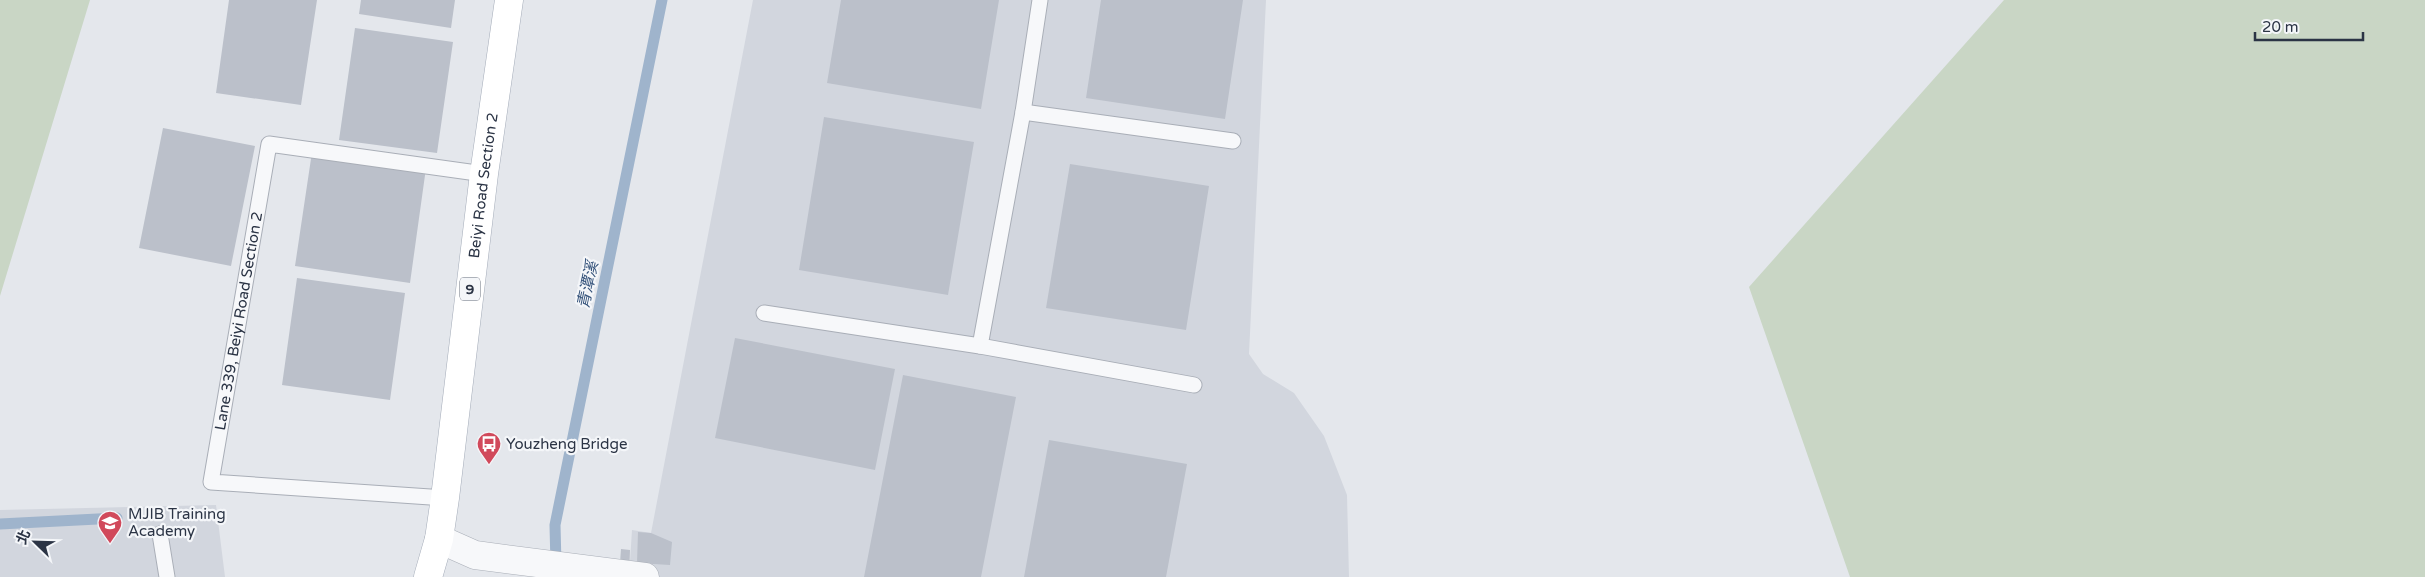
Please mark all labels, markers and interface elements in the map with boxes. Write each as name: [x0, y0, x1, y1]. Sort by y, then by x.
scale bar: [2255, 10, 2362, 42]
text: 20 m: [2262, 18, 2299, 36]
street label: Beiyi Road Section 2: [465, 111, 502, 259]
street label: Lane 339, Beiyi Road Section 2: [211, 210, 266, 432]
water label: 青潭溪: [573, 257, 603, 311]
road number: 9: [460, 278, 480, 300]
bus stop icon: Youzheng Bridge: [476, 431, 502, 465]
place label: Youzheng Bridge: [506, 435, 628, 453]
place label: MJIB Training Academy: [128, 505, 226, 540]
school or university icon: MJIB Training Academy: [97, 510, 123, 544]
north arrow: [10, 517, 60, 567]
text: 北: [13, 527, 34, 547]

